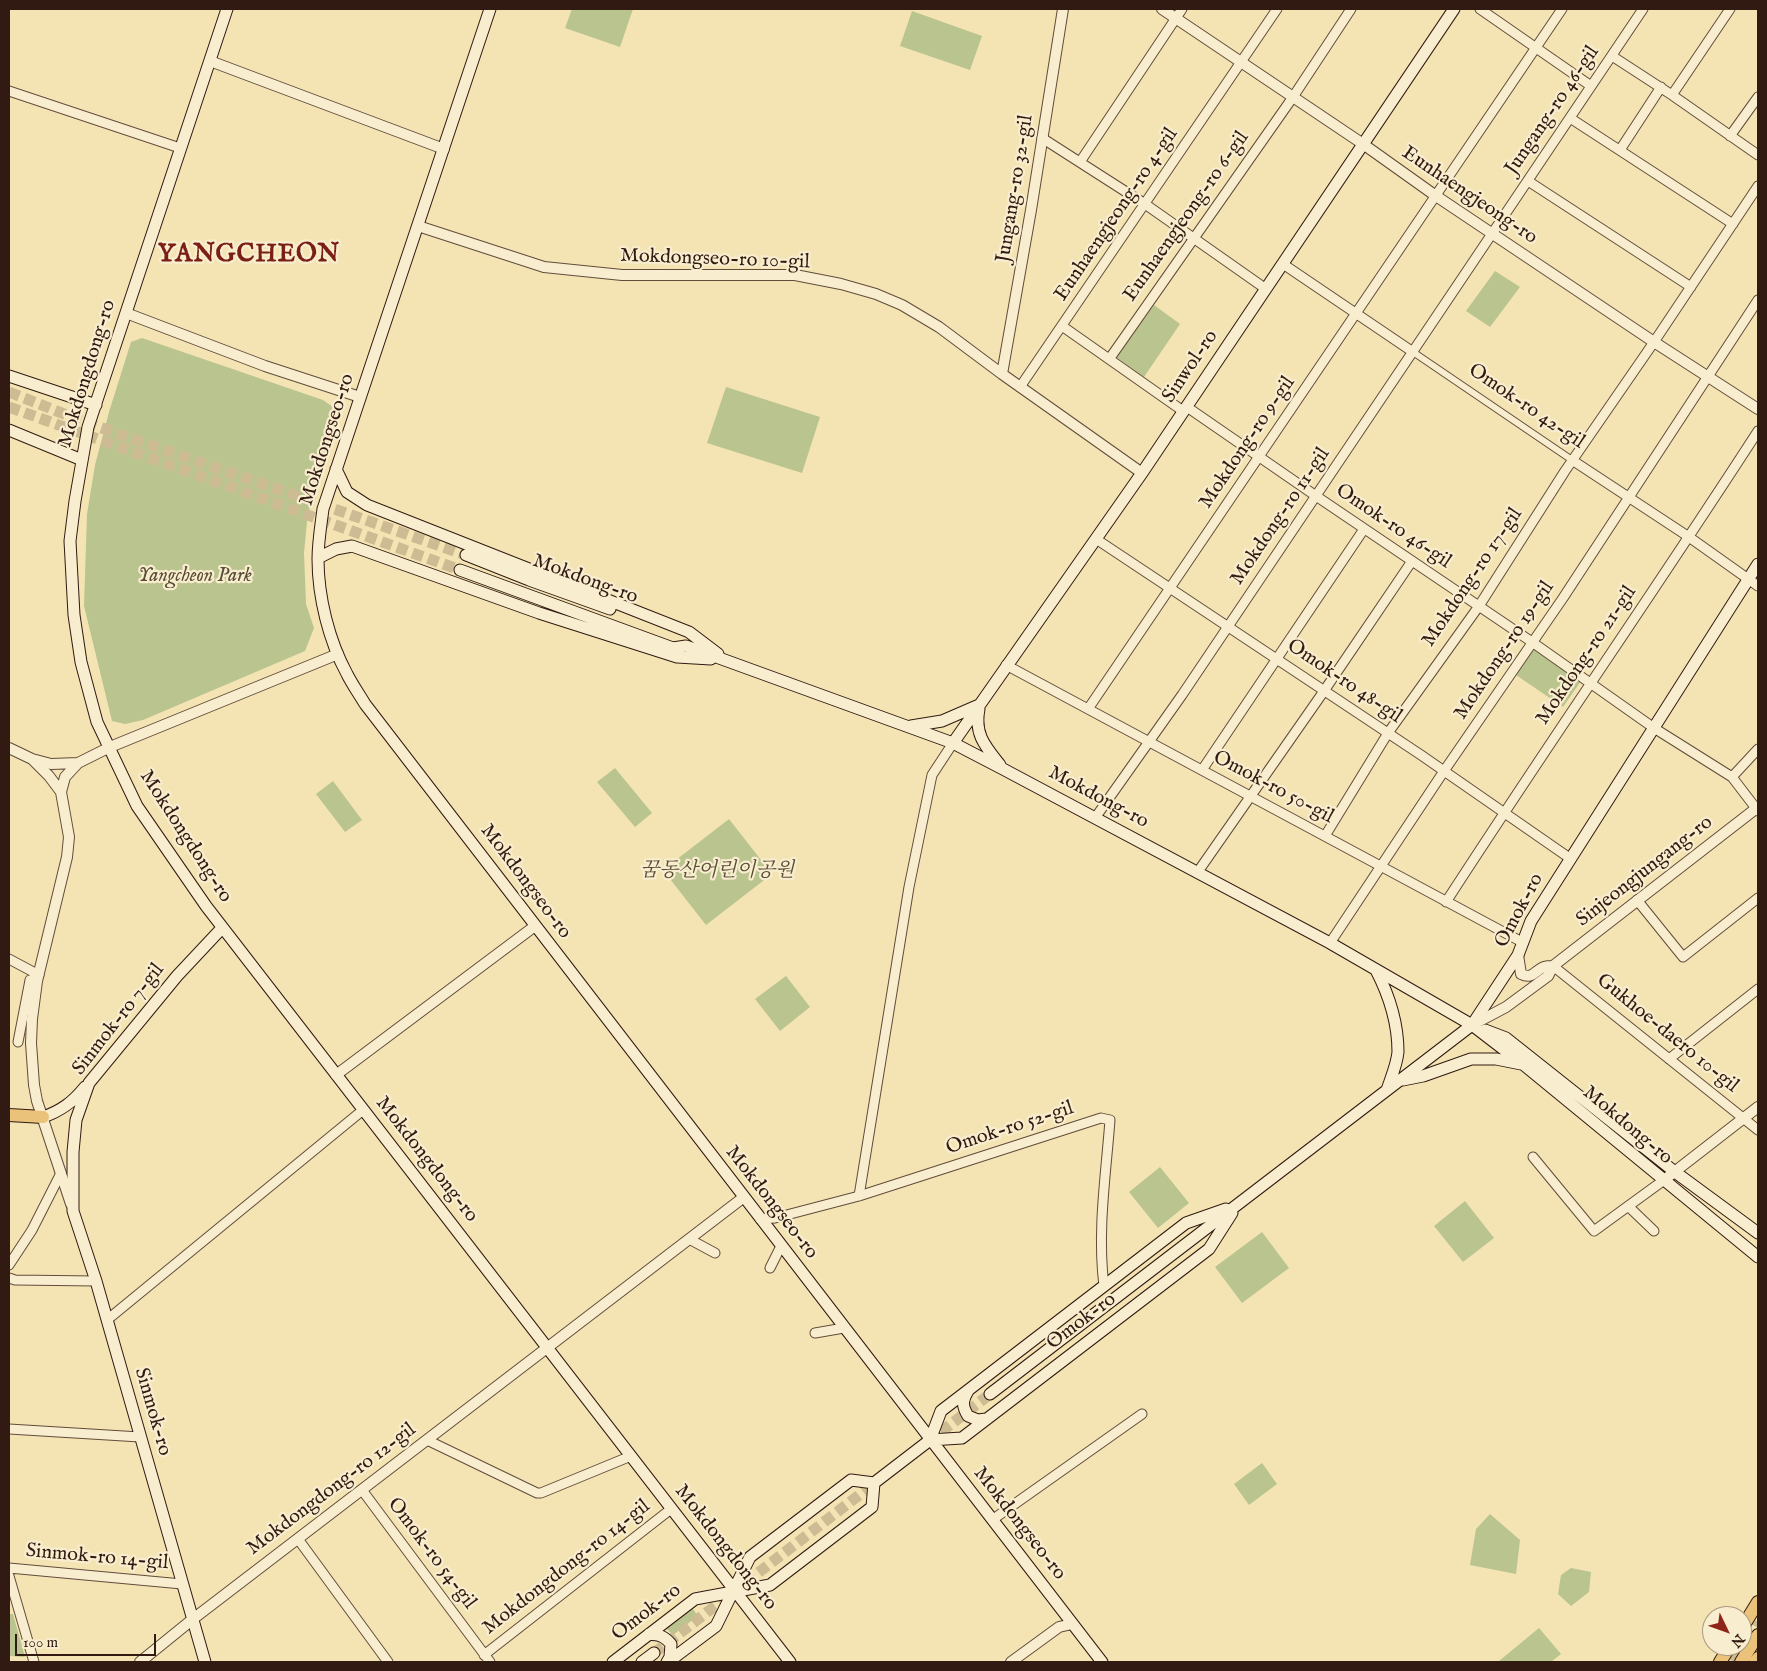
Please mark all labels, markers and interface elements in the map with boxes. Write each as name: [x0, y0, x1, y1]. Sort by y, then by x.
street label: Jungang-ro 46-gil: [1501, 42, 1605, 180]
street label: Jungang-ro 32-gil: [992, 113, 1040, 265]
street label: Eunhaengjeong-ro 4-gil: [1050, 124, 1184, 306]
street label: Eunhaengjeong-ro 6-gil: [1119, 127, 1255, 307]
street label: Eunhaengjeong-ro: [1397, 142, 1541, 250]
district label: YANGCHEON: [157, 241, 341, 271]
street label: Mokdongseo-ro 10-gil: [620, 245, 810, 275]
street label: Mokdongdong-ro: [54, 297, 122, 451]
street label: Sinwol-ro: [1158, 326, 1224, 408]
street label: Omok-ro 42-gil: [1463, 359, 1589, 455]
street label: Mokdongseo-ro: [295, 371, 361, 509]
street label: Mokdong-ro 9-gil: [1195, 372, 1301, 514]
street label: Mokdong-ro 11-gil: [1226, 444, 1336, 590]
street label: Omok-ro 46-gil: [1331, 479, 1455, 575]
street label: Mokdong-ro 17-gil: [1418, 504, 1528, 652]
street label: Mokdong-ro: [529, 550, 641, 610]
park label: Yangcheon Park: [138, 565, 252, 589]
street label: Mokdong-ro 19-gil: [1450, 577, 1560, 725]
street label: Mokdong-ro 21-gil: [1532, 582, 1642, 730]
street label: Omok-ro 48-gil: [1282, 635, 1406, 729]
street label: Omok-ro 50-gil: [1209, 746, 1337, 830]
street label: Mokdong-ro: [1044, 762, 1152, 834]
street label: Mokdongdong-ro: [133, 766, 237, 908]
street label: Sinjeongjungang-ro: [1572, 811, 1718, 933]
street label: Mokdongseo-ro: [474, 820, 576, 944]
park label: 꿈동산어린이공원: [640, 860, 794, 884]
street label: Omok-ro: [1490, 870, 1550, 952]
street label: Sinmok-ro 7-gil: [68, 959, 170, 1081]
street label: Gukhoe-daero 10-gil: [1591, 969, 1743, 1099]
street label: Mokdong-ro: [1577, 1081, 1677, 1171]
street label: Mokdongdong-ro: [369, 1092, 483, 1228]
street label: Omok-ro 52-gil: [943, 1097, 1077, 1161]
street label: Mokdongseo-ro: [719, 1142, 823, 1264]
street label: Omok-ro: [1043, 1288, 1121, 1356]
street label: Sinmok-ro: [128, 1365, 176, 1459]
street label: Mokdongdong-ro 12-gil: [243, 1419, 421, 1561]
street label: Mokdongseo-ro: [967, 1463, 1071, 1585]
street label: Mokdongdong-ro: [668, 1480, 782, 1616]
street label: Omok-ro 54-gil: [381, 1494, 481, 1614]
street label: Mokdongdong-ro 14-gil: [479, 1495, 655, 1641]
street label: Sinmok-ro 14-gil: [25, 1540, 169, 1576]
street label: Omok-ro: [608, 1579, 686, 1647]
north arrow: [1702, 1606, 1752, 1656]
scale bar: [18, 1624, 159, 1656]
text: N: [1727, 1630, 1748, 1651]
text: 100 m: [23, 1633, 58, 1652]

